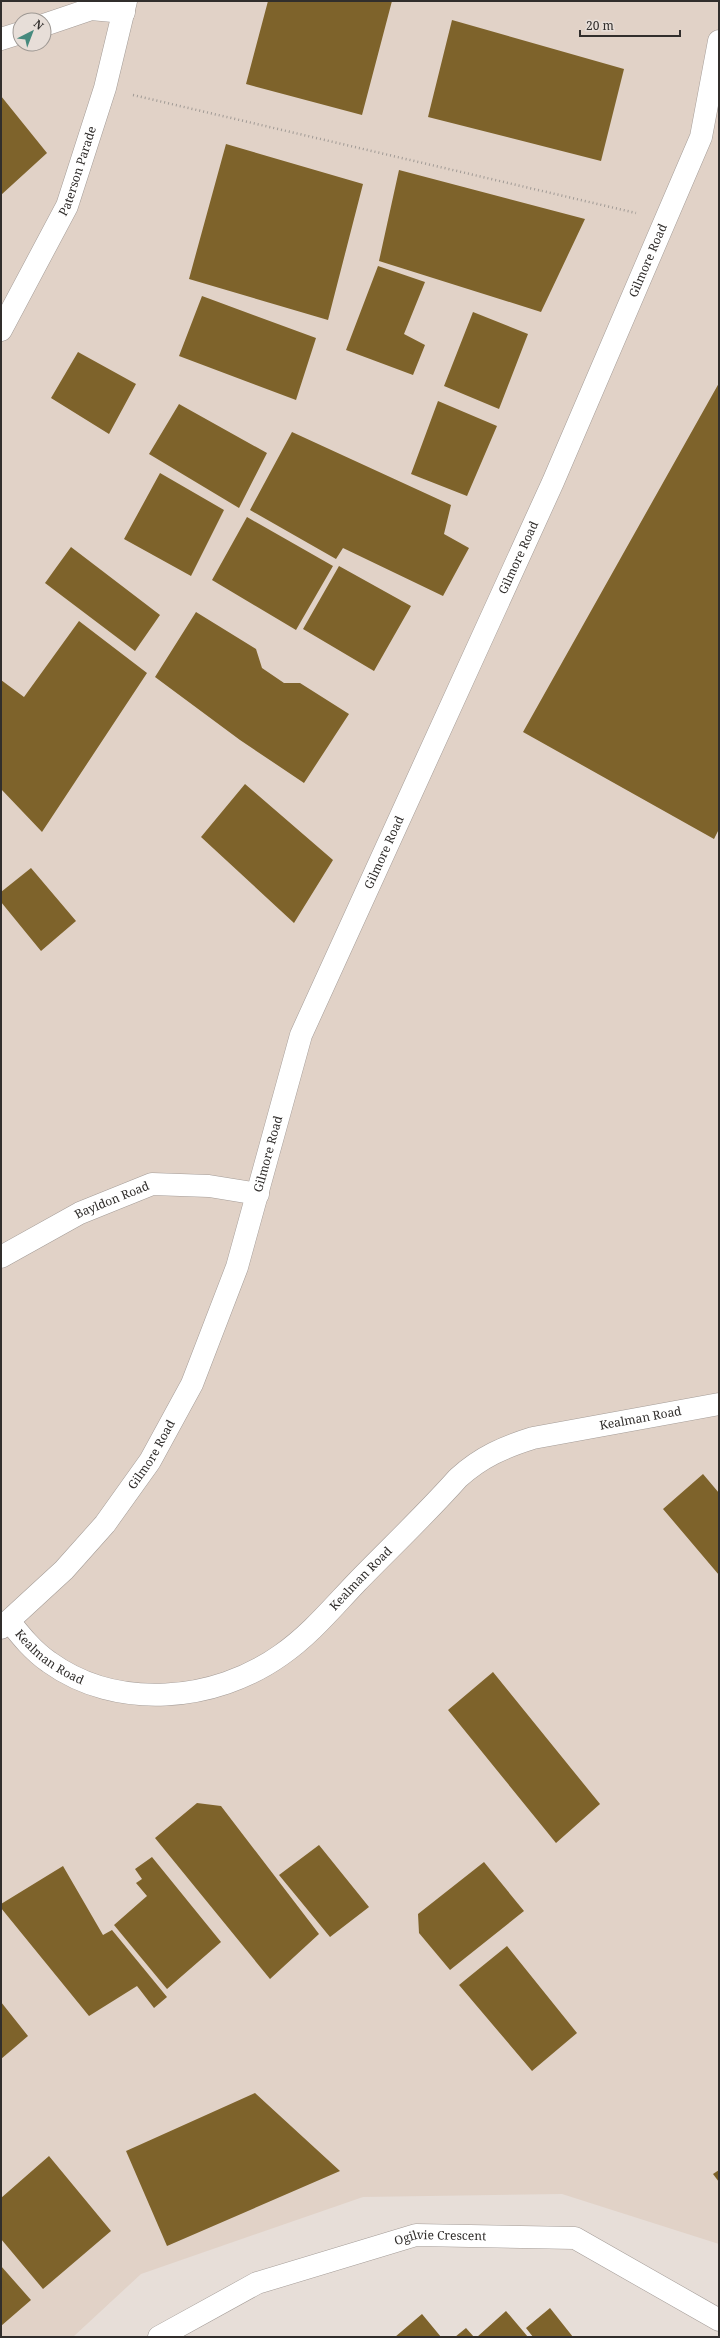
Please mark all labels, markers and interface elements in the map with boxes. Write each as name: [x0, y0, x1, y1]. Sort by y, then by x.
north arrow: [12, 12, 52, 52]
scale bar: [580, 12, 680, 38]
text: N: [31, 16, 48, 33]
text: 20 m: [586, 17, 614, 34]
street label: Paterson Parade: [54, 124, 100, 219]
street label: Gilmore Road: [624, 220, 671, 300]
street label: Gilmore Road: [494, 518, 542, 597]
street label: Gilmore Road: [360, 812, 408, 892]
street label: Gilmore Road: [249, 1113, 287, 1194]
street label: Bayldon Road: [71, 1177, 152, 1222]
street label: Kealman Road: [598, 1402, 683, 1434]
street label: Gilmore Road: [124, 1416, 179, 1492]
street label: Kealman Road: [326, 1542, 396, 1614]
street label: Kealman Road: [11, 1626, 87, 1689]
street label: Ogilvie Crescent: [392, 2226, 486, 2249]

